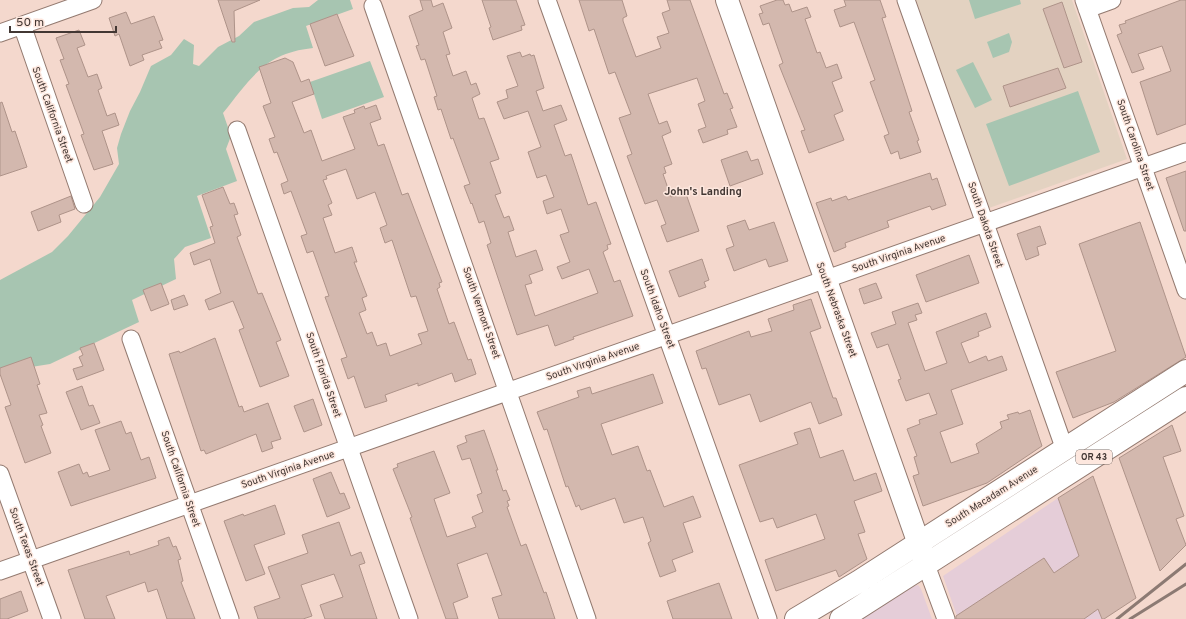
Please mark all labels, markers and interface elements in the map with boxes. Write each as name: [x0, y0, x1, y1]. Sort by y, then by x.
scale bar: [10, 8, 116, 34]
text: 50 m: [16, 15, 44, 31]
street label: South California Street: [29, 65, 75, 165]
street label: South Carolina Street: [1113, 98, 1157, 193]
street label: South Dakota Street: [964, 180, 1006, 270]
district label: John's Landing: [664, 185, 742, 199]
street label: South Virginia Avenue: [851, 232, 947, 276]
street label: South Nebraska Street: [813, 261, 859, 360]
street label: South Vermont Street: [459, 265, 503, 361]
street label: South Idaho Street: [637, 268, 677, 351]
street label: South Florida Street: [302, 331, 344, 420]
street label: South Virginia Avenue: [545, 340, 641, 384]
street label: South California Street: [157, 429, 203, 529]
street label: South Virginia Avenue: [240, 448, 336, 492]
road number: OR 43: [1076, 450, 1112, 464]
street label: South Macadam Avenue: [943, 463, 1041, 531]
street label: South Texas Street: [6, 506, 46, 588]

